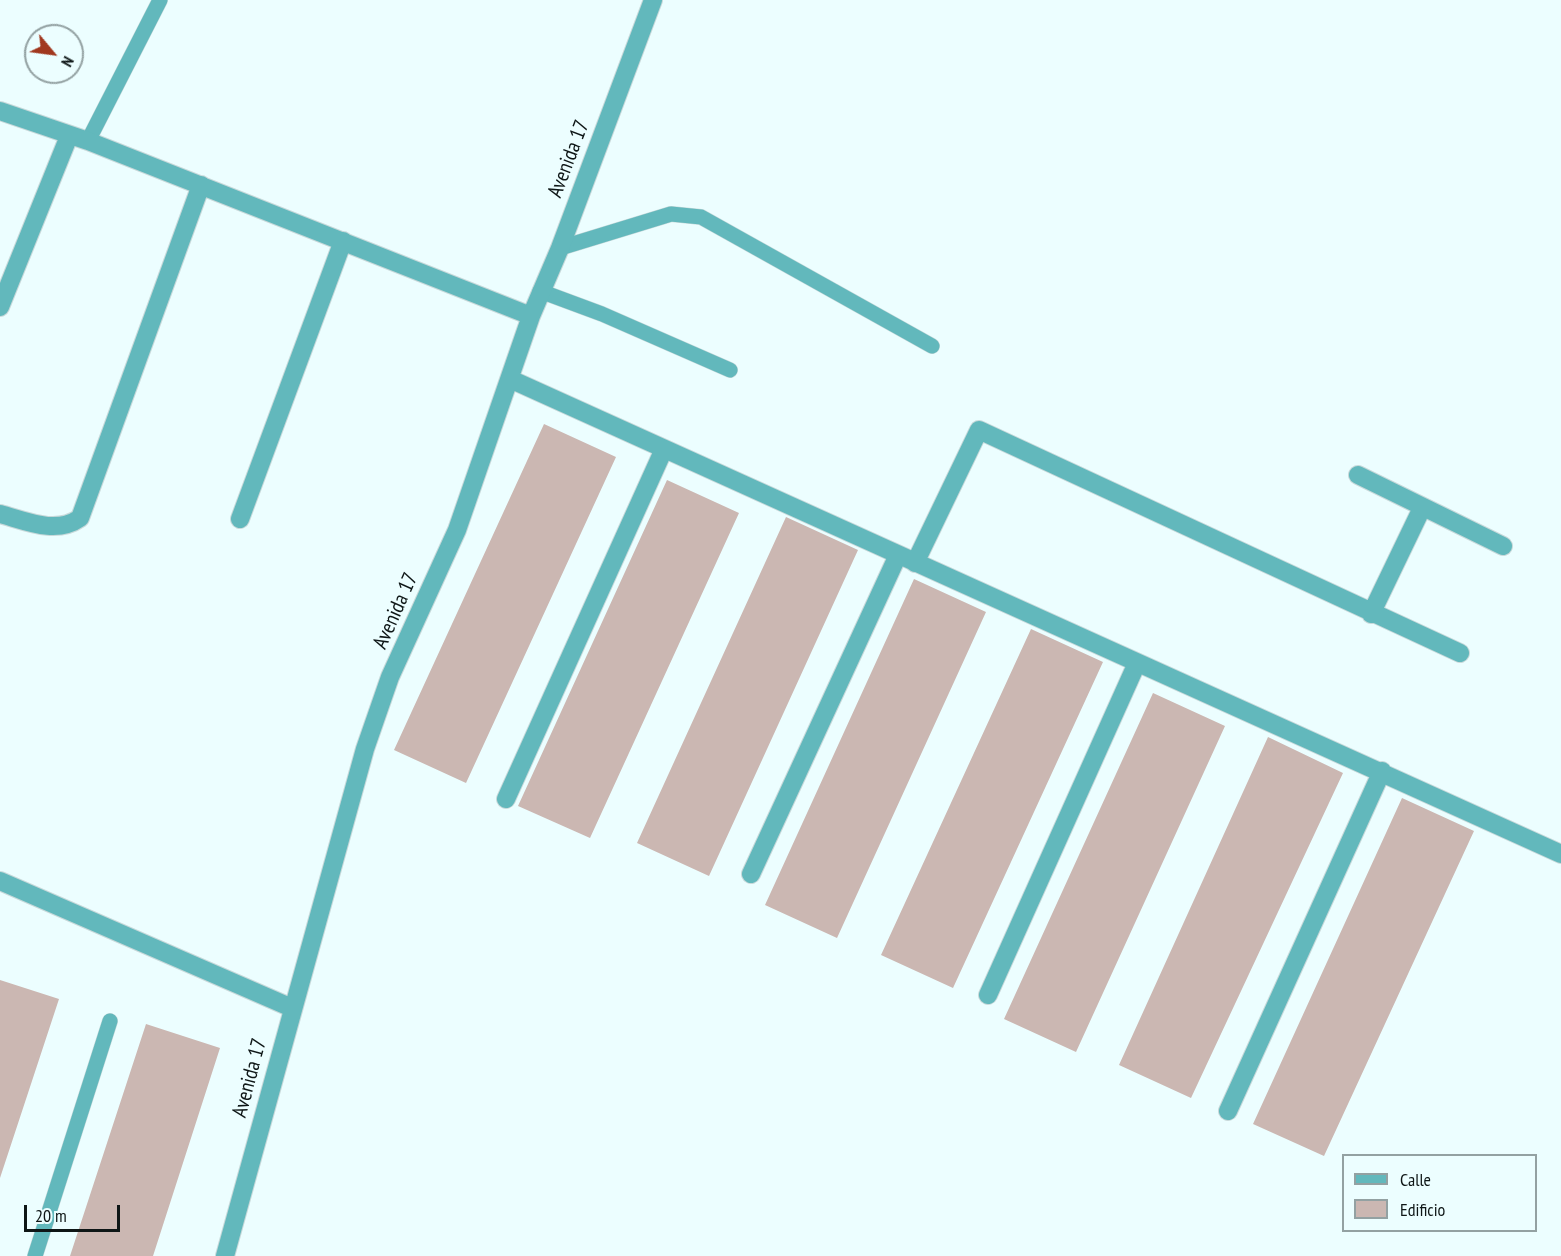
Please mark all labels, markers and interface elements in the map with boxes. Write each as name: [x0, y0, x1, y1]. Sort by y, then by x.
north arrow: [24, 24, 84, 84]
text: N: [57, 53, 79, 70]
street label: Avenida 17: [543, 117, 595, 201]
street label: Avenida 17: [368, 569, 424, 653]
street label: Avenida 17: [227, 1036, 273, 1120]
legend: [1342, 1154, 1537, 1232]
text: Calle: [1400, 1168, 1431, 1191]
scale bar: [27, 1193, 123, 1231]
text: Edificio: [1400, 1198, 1445, 1221]
text: 20 m: [35, 1204, 67, 1227]

